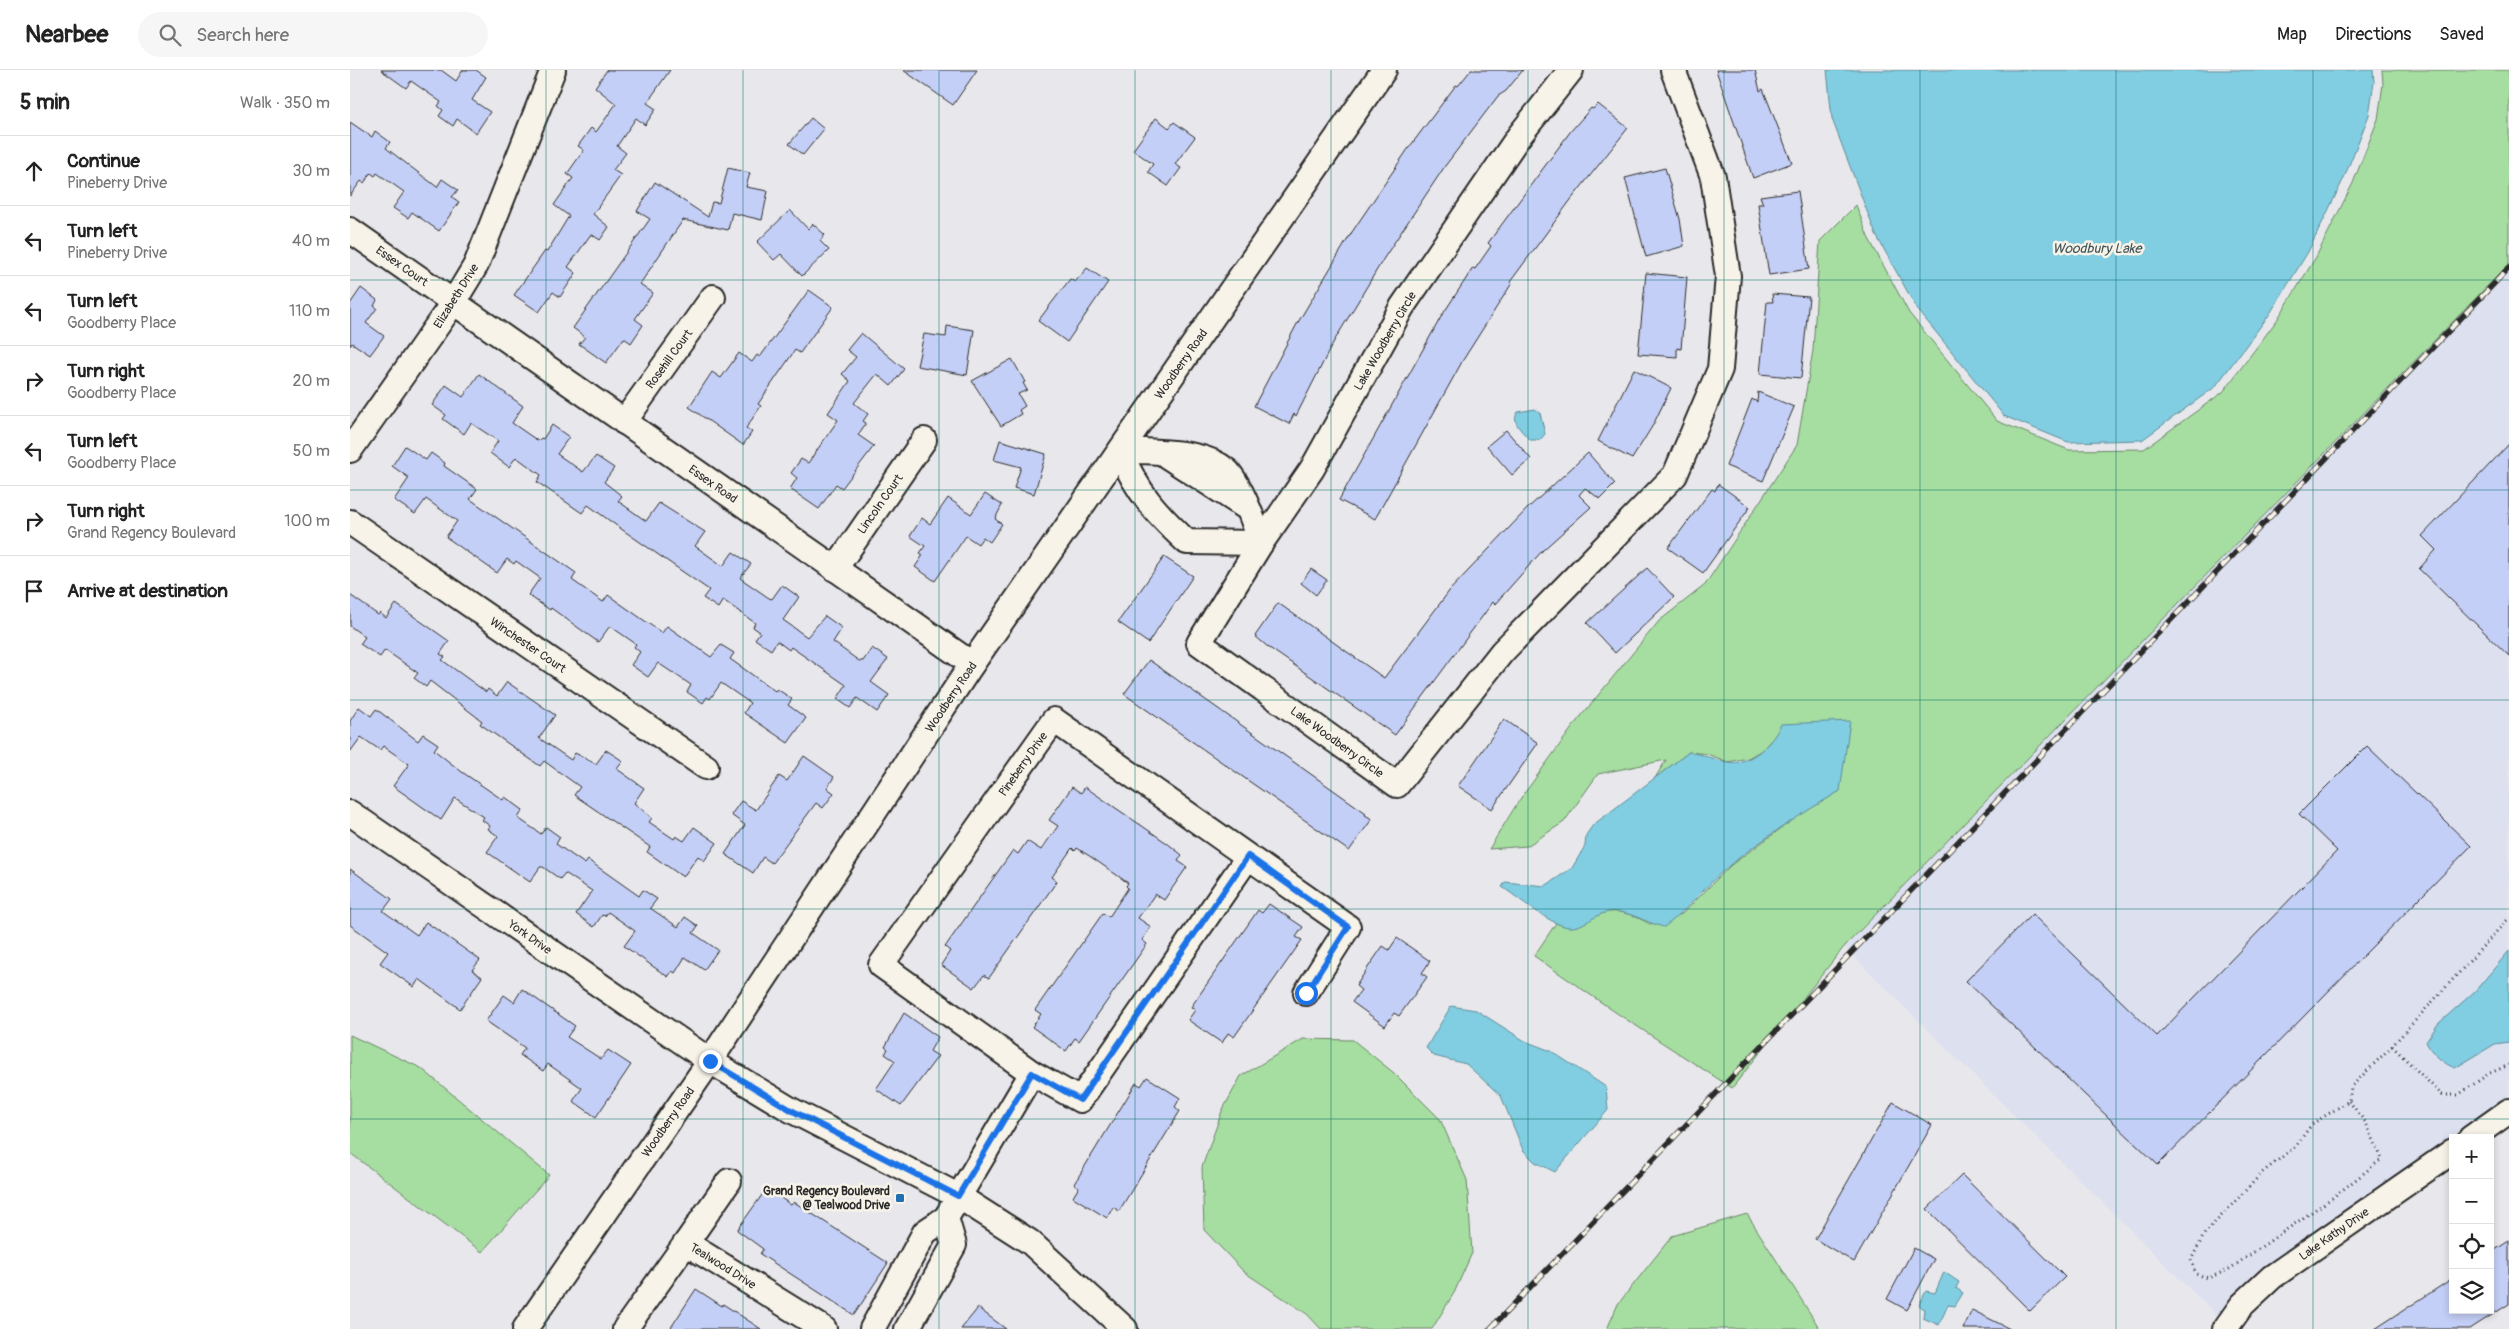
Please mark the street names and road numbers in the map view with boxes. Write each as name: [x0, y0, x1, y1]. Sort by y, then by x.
street label: Essex Court: [373, 243, 431, 290]
street label: Elizabeth Drive: [431, 261, 482, 331]
street label: Lake Woodberry Circle: [1351, 289, 1420, 393]
street label: Rosehill Court: [643, 326, 696, 392]
street label: Woodberry Road: [1152, 326, 1211, 402]
street label: Essex Road: [685, 462, 740, 507]
street label: Lincoln Court: [854, 471, 907, 537]
street label: Winchester Court: [487, 614, 569, 677]
street label: Woodberry Road: [922, 659, 981, 735]
street label: Lake Woodberry Circle: [1287, 704, 1386, 781]
street label: Pineberry Drive: [996, 729, 1051, 799]
street label: York Drive: [504, 916, 554, 958]
street label: Woodberry Road: [639, 1084, 698, 1160]
street label: Lake Kathy Drive: [2296, 1205, 2372, 1264]
street label: Tealwood Drive: [687, 1240, 759, 1293]

